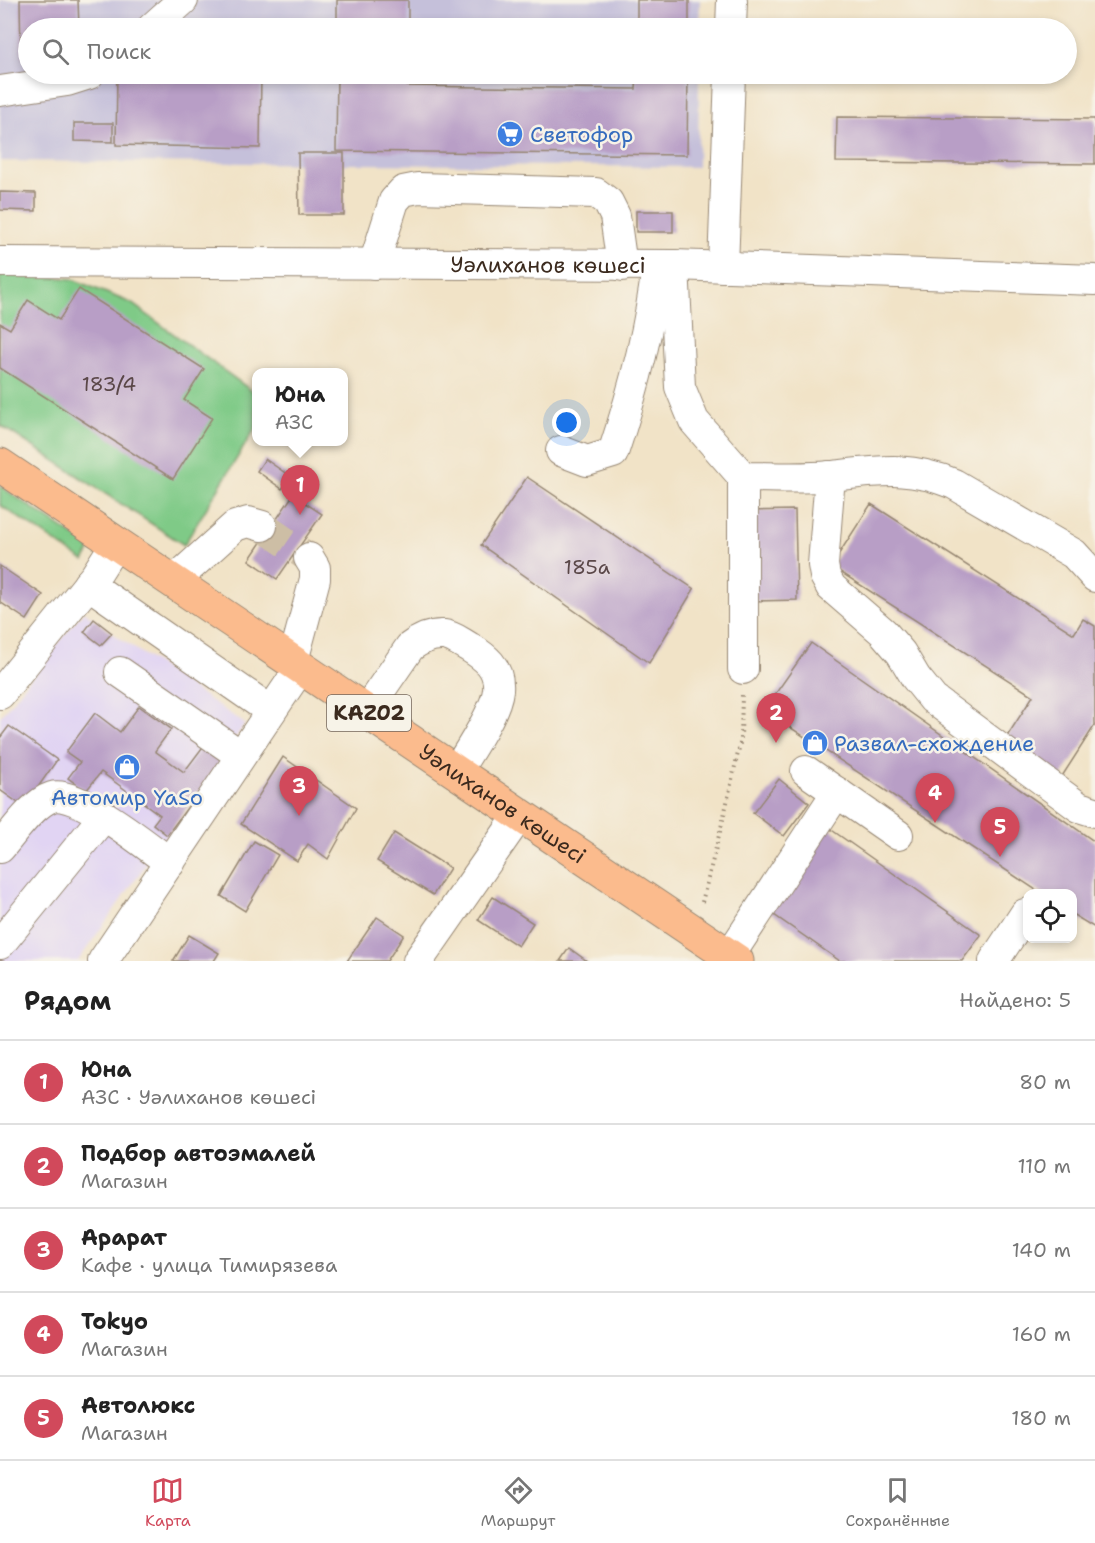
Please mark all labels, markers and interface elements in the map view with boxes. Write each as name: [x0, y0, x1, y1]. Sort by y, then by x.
search box: [18, 18, 1077, 84]
icon: search: [39, 35, 72, 68]
text: Поиск: [87, 37, 151, 66]
supermarket icon: Светофор: [495, 119, 525, 149]
place label: Светофор: [530, 120, 633, 149]
street label: Уәлиханов көшесі: [450, 250, 646, 279]
popup: [252, 368, 348, 446]
house number: 183/4: [82, 371, 136, 397]
text: Юна: [275, 380, 325, 409]
your location: [552, 408, 581, 437]
text: АЗС: [275, 409, 313, 435]
pin: 1: [280, 466, 320, 515]
house number: 185а: [564, 554, 611, 580]
pin: 2: [756, 694, 796, 743]
road number: KАZ02: [327, 695, 411, 731]
shop icon: Развал-схождение: [800, 728, 830, 758]
place label: Развал-схождение: [834, 729, 1035, 758]
street label: Уәлиханов көшесі: [414, 737, 592, 870]
shop icon: Автомир YaSo: [112, 752, 142, 782]
pin: 3: [280, 766, 318, 816]
pin: 4: [916, 774, 954, 823]
place label: Автомир YaSo: [51, 783, 203, 812]
pin: 5: [980, 808, 1020, 857]
map controls: [1023, 889, 1077, 943]
button: locate: [1023, 889, 1077, 943]
text: Рядом: [24, 983, 111, 1018]
text: Найдено: 5: [959, 987, 1071, 1013]
text: Юна: [81, 1055, 132, 1084]
text: 1: [39, 1069, 48, 1095]
text: 80 m: [1019, 1069, 1071, 1095]
text: АЗС · Уәлиханов көшесі: [81, 1084, 316, 1110]
text: Подбор автоэмалей: [81, 1139, 315, 1168]
text: 2: [37, 1153, 51, 1179]
text: 110 m: [1017, 1153, 1071, 1179]
text: Магазин: [81, 1168, 168, 1194]
text: Арарат: [81, 1223, 167, 1252]
text: 3: [37, 1237, 51, 1263]
text: 140 m: [1012, 1237, 1071, 1263]
text: Кафе · улица Тимирязева: [81, 1252, 337, 1278]
text: Tokyo: [81, 1307, 148, 1336]
text: 4: [37, 1321, 51, 1347]
text: 160 m: [1012, 1321, 1071, 1347]
text: Магазин: [81, 1336, 168, 1362]
text: Автолюкс: [81, 1391, 196, 1420]
text: 5: [37, 1405, 50, 1431]
text: 180 m: [1011, 1405, 1071, 1431]
text: Магазин: [81, 1420, 168, 1446]
tab: Карта: [145, 1474, 191, 1531]
tab: Маршрут: [481, 1474, 555, 1531]
tab: Сохранённые: [845, 1474, 950, 1531]

